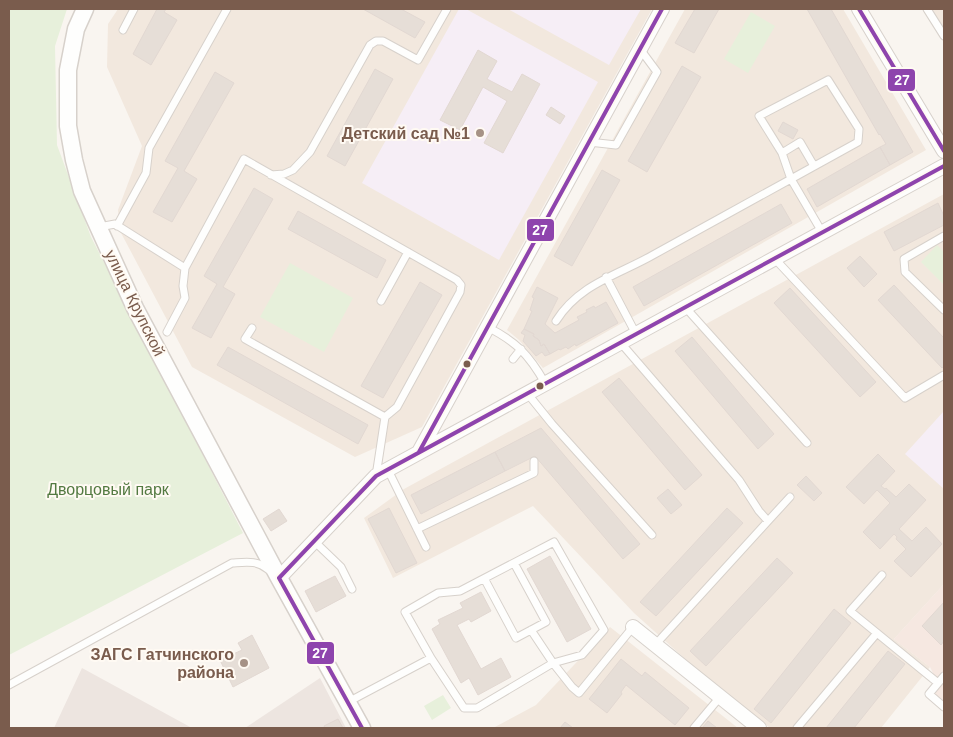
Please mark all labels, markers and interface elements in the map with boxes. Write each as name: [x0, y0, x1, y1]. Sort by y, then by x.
line badge: 27: [887, 68, 916, 92]
text: 27: [894, 72, 910, 88]
place label: Детский сад №1: [342, 125, 470, 142]
marker: Детский сад №1: [474, 127, 486, 139]
line badge: 27: [526, 218, 555, 242]
text: 27: [532, 222, 548, 238]
street label: улица Крупской: [102, 247, 168, 359]
unlabelled marker: [462, 359, 472, 369]
unlabelled marker: [535, 381, 545, 391]
park label: Дворцовый парк: [47, 481, 170, 498]
line badge: 27: [306, 641, 335, 665]
text: 27: [312, 645, 328, 661]
place label: ЗАГС Гатчинского района: [90, 646, 234, 681]
marker: ЗАГС Гатчинского района: [238, 657, 250, 669]

